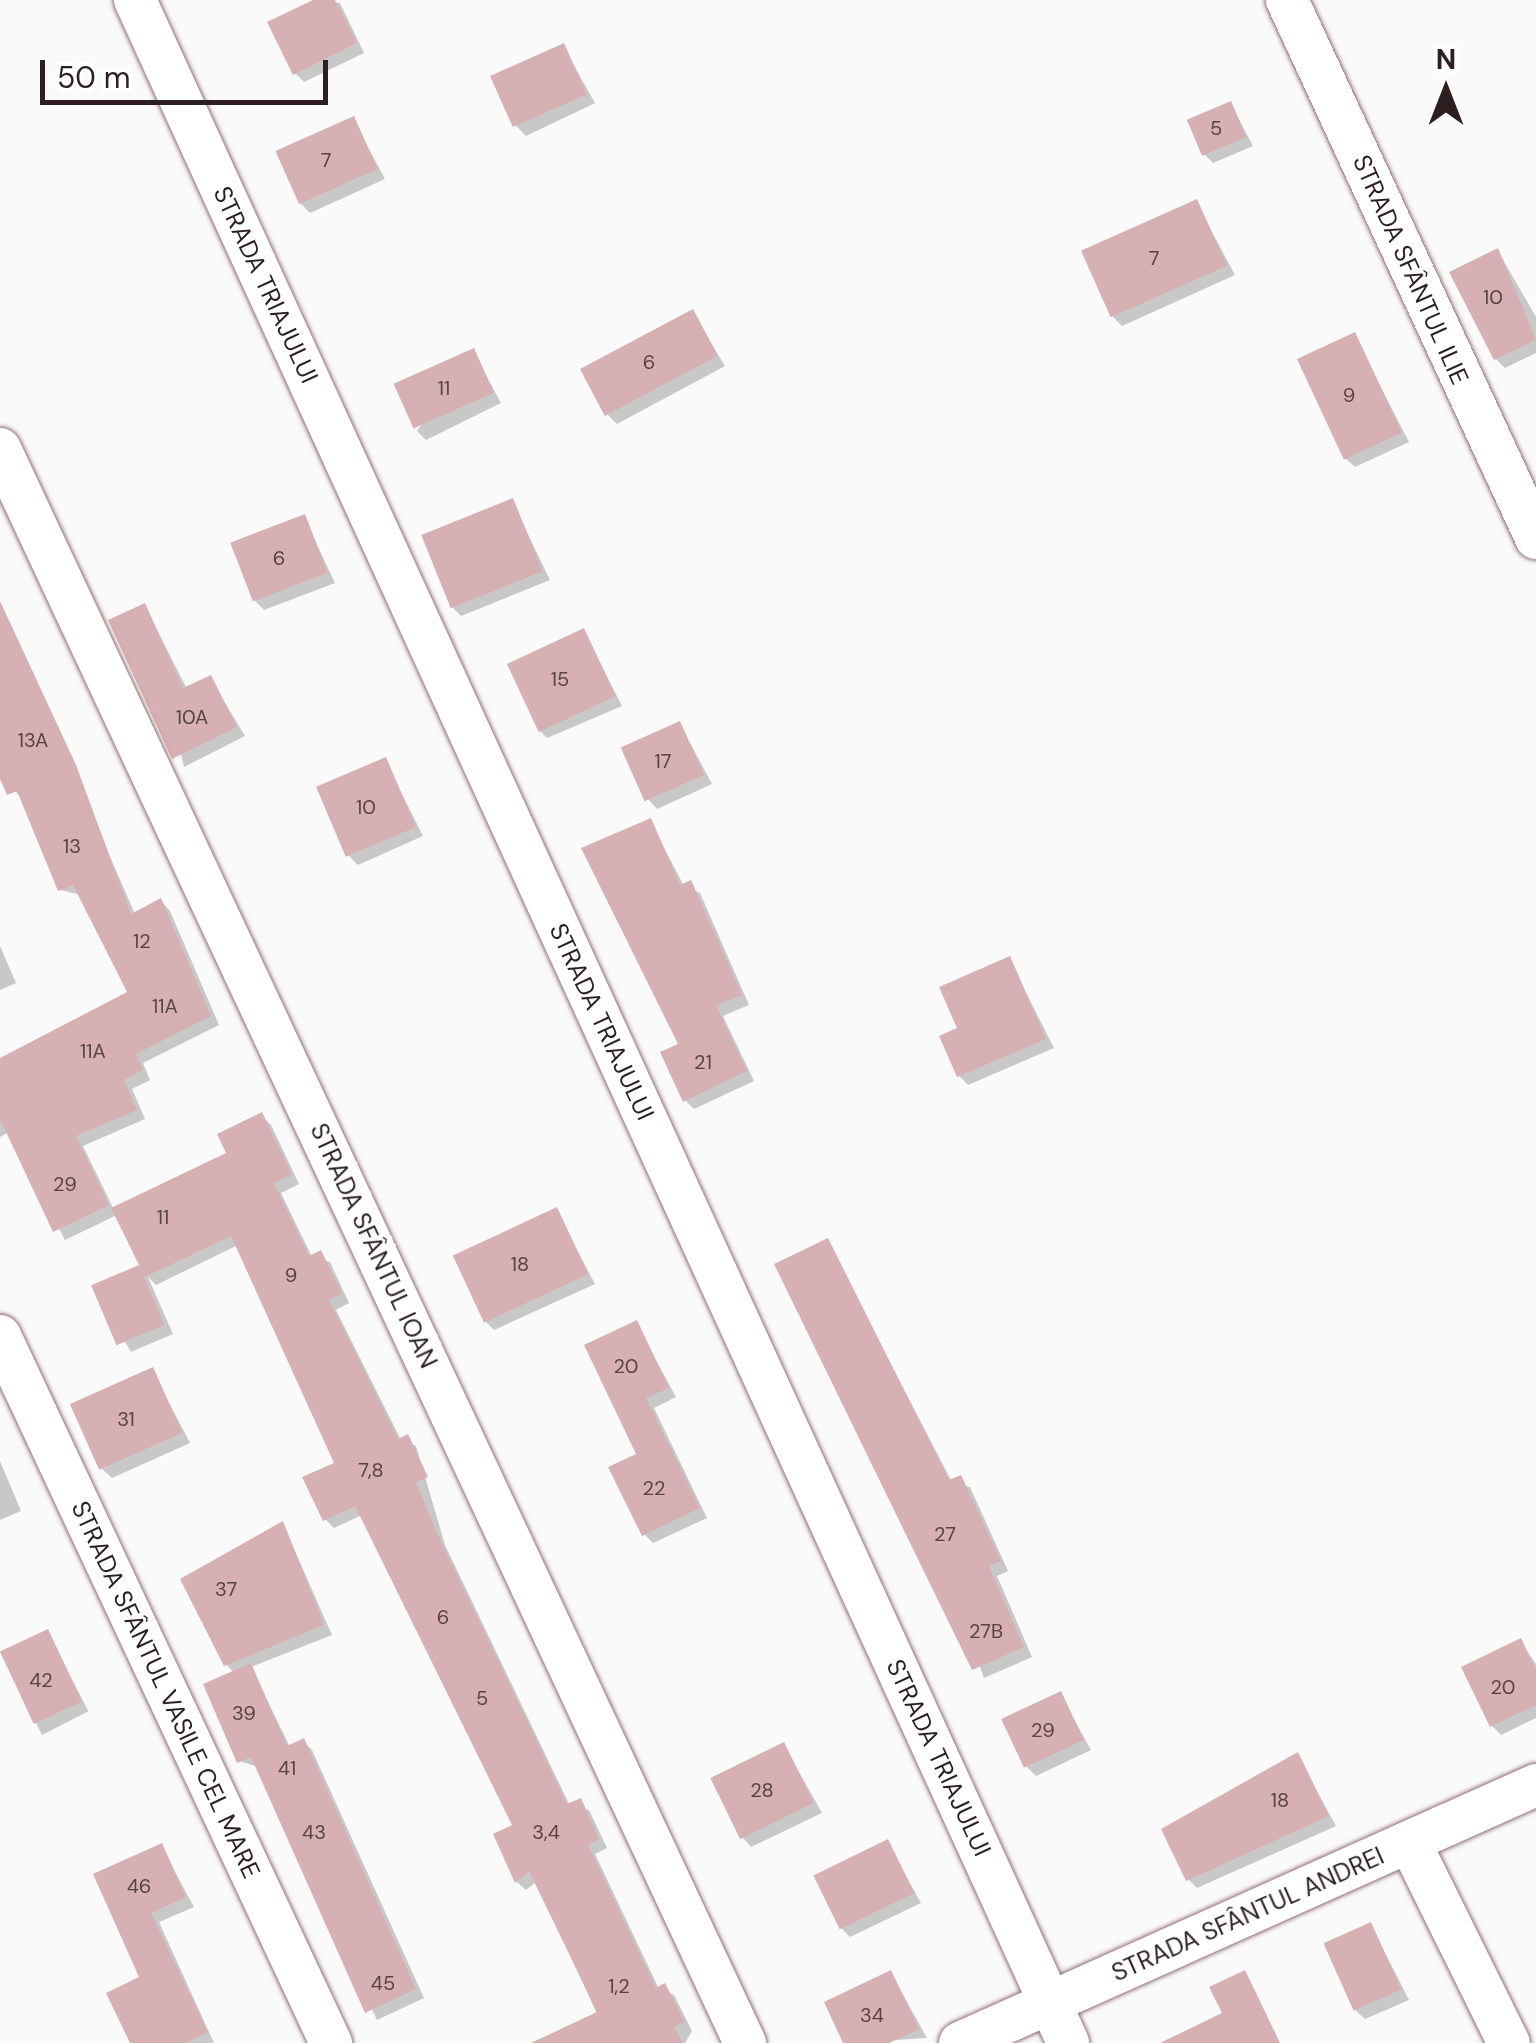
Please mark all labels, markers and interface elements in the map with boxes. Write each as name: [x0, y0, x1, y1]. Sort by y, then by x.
scale bar: [45, 40, 332, 102]
north arrow: [1396, 40, 1496, 140]
text: N: [1436, 41, 1456, 78]
text: 50 m: [57, 58, 131, 97]
house number: 5: [1210, 116, 1222, 140]
house number: 7: [321, 148, 331, 172]
street label: STRADA SFÂNTUL ILIE: [1346, 151, 1474, 389]
street label: STRADA TRIAJULUI: [206, 182, 324, 388]
house number: 7: [1149, 246, 1159, 270]
house number: 10: [1483, 285, 1503, 309]
house number: 6: [643, 350, 655, 374]
house number: 11: [438, 376, 450, 400]
house number: 9: [1343, 383, 1355, 407]
house number: 6: [273, 546, 285, 570]
house number: 15: [551, 667, 569, 691]
house number: 10A: [176, 705, 208, 729]
house number: 13A: [18, 728, 48, 752]
house number: 17: [655, 749, 671, 773]
house number: 10: [356, 795, 376, 819]
house number: 13: [63, 834, 81, 858]
street label: STRADA TRIAJULUI: [542, 919, 660, 1125]
house number: 12: [133, 929, 151, 953]
house number: 11A: [152, 994, 178, 1018]
house number: 11A: [80, 1039, 106, 1063]
house number: 21: [694, 1050, 712, 1074]
street label: STRADA SFÂNTUL IOAN: [303, 1119, 443, 1373]
house number: 29: [53, 1172, 77, 1196]
house number: 11: [157, 1205, 169, 1229]
house number: 18: [511, 1252, 529, 1276]
house number: 9: [285, 1263, 297, 1287]
house number: 20: [614, 1354, 638, 1378]
house number: 31: [117, 1407, 135, 1431]
house number: 7,8: [358, 1458, 384, 1482]
house number: 22: [642, 1476, 666, 1500]
street label: STRADA SFÂNTUL VASILE CEL MARE: [64, 1497, 266, 1883]
house number: 27: [934, 1522, 956, 1546]
house number: 37: [215, 1577, 237, 1601]
house number: 6: [437, 1605, 449, 1629]
house number: 27B: [969, 1619, 1003, 1643]
street label: STRADA TRIAJULUI: [879, 1655, 997, 1861]
house number: 42: [29, 1668, 53, 1692]
house number: 20: [1491, 1675, 1515, 1699]
house number: 5: [476, 1686, 488, 1710]
house number: 39: [232, 1701, 256, 1725]
house number: 29: [1031, 1718, 1055, 1742]
house number: 41: [278, 1756, 296, 1780]
house number: 28: [750, 1778, 774, 1802]
house number: 18: [1271, 1788, 1289, 1812]
house number: 43: [302, 1820, 326, 1844]
house number: 3,4: [532, 1820, 560, 1844]
street label: STRADA SFÂNTUL ANDREI: [1107, 1841, 1389, 1989]
house number: 46: [127, 1874, 151, 1898]
house number: 45: [371, 1971, 395, 1995]
house number: 1,2: [608, 1974, 630, 1998]
house number: 34: [860, 2003, 884, 2027]

